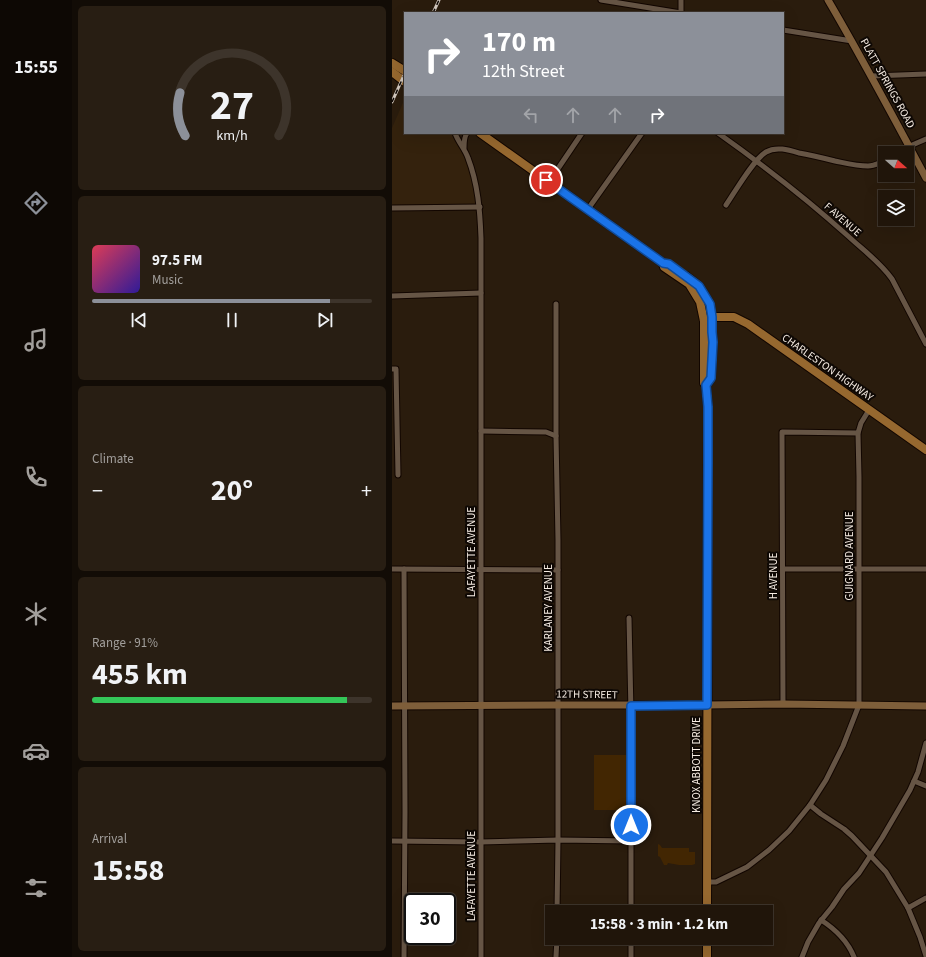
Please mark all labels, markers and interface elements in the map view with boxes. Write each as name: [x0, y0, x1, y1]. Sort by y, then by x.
text: 170 m: [482, 22, 556, 62]
icon: right: [416, 28, 468, 80]
street label: PLATT SPRINGS ROAD: [857, 36, 919, 131]
text: 15:55: [14, 55, 58, 80]
text: 12th Street: [482, 59, 564, 84]
text: 27: [210, 76, 254, 136]
icon: left: [520, 104, 542, 126]
icon: ahead: [562, 104, 584, 126]
icon: ahead: [604, 104, 626, 126]
icon: right: [646, 104, 668, 126]
text: km/h: [216, 125, 248, 146]
north arrow: [878, 146, 914, 182]
map controls: [878, 146, 914, 226]
pin: [529, 163, 563, 197]
icon: arrive: [535, 169, 557, 191]
icon: directions: [22, 189, 50, 217]
button: layers: [878, 190, 914, 226]
street label: F AVENUE: [821, 199, 865, 240]
text: 97.5 FM: [152, 250, 203, 271]
text: Music: [152, 271, 183, 289]
icon: previous: [128, 309, 150, 331]
icon: pause: [221, 309, 243, 331]
icon: next: [314, 309, 336, 331]
icon: music: [22, 326, 50, 354]
street label: CHARLESTON HIGHWAY: [779, 330, 877, 405]
text: Climate: [92, 450, 134, 468]
icon: phone: [22, 463, 50, 491]
text: 20°: [211, 469, 253, 512]
text: −: [92, 475, 103, 507]
text: +: [361, 475, 372, 507]
street label: LAFAYETTE AVENUE: [464, 507, 479, 597]
street label: GUIGNARD AVENUE: [842, 511, 857, 601]
street label: H AVENUE: [766, 552, 781, 599]
street label: KARLANEY AVENUE: [541, 564, 556, 652]
icon: climate: [22, 600, 50, 628]
text: Range · 91%: [92, 634, 158, 652]
text: 455 km: [92, 653, 188, 696]
street label: 12TH STREET: [556, 686, 618, 703]
street label: KNOX ABBOTT DRIVE: [689, 717, 704, 813]
icon: car: [22, 737, 50, 765]
position arrow: [610, 804, 652, 846]
text: Arrival: [92, 830, 127, 848]
street label: LAFAYETTE AVENUE: [464, 831, 479, 921]
text: 15:58: [92, 849, 164, 892]
icon: filters: [22, 874, 50, 902]
speed limit sign: 30: [404, 893, 456, 945]
text: 15:58 · 3 min · 1.2 km: [590, 914, 728, 935]

